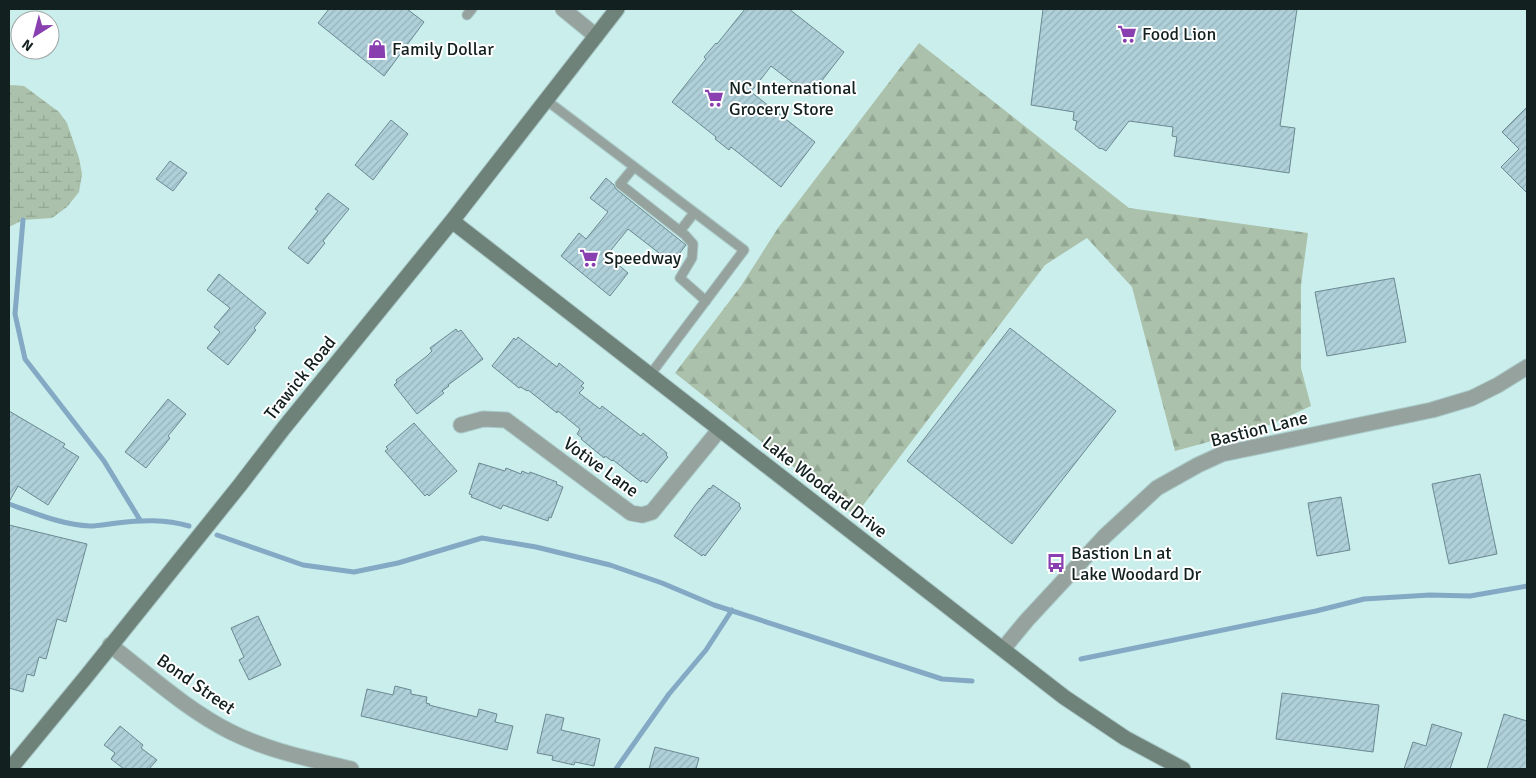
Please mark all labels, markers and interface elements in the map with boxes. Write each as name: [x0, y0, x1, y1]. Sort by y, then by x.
north arrow: [10, 10, 60, 60]
supermarket icon: Food Lion: [1116, 23, 1138, 45]
place label: Food Lion: [1142, 23, 1216, 45]
text: N: [19, 35, 37, 55]
shop icon: Family Dollar: [366, 38, 388, 60]
place label: Family Dollar: [392, 38, 494, 60]
place label: NC International Grocery Store: [729, 77, 857, 120]
supermarket icon: NC International Grocery Store: [703, 87, 725, 109]
supermarket icon: Speedway: [578, 247, 600, 269]
place label: Speedway: [604, 247, 682, 269]
street label: Trawick Road: [260, 332, 340, 424]
street label: Bastion Lane: [1208, 406, 1310, 452]
street label: Lake Woodard Drive: [758, 431, 892, 543]
street label: Votive Lane: [559, 432, 643, 502]
place label: Bastion Ln at Lake Woodard Dr: [1071, 542, 1202, 585]
bus stop icon: Bastion Ln at Lake Woodard Dr: [1045, 552, 1067, 574]
street label: Bond Street: [153, 649, 239, 719]

